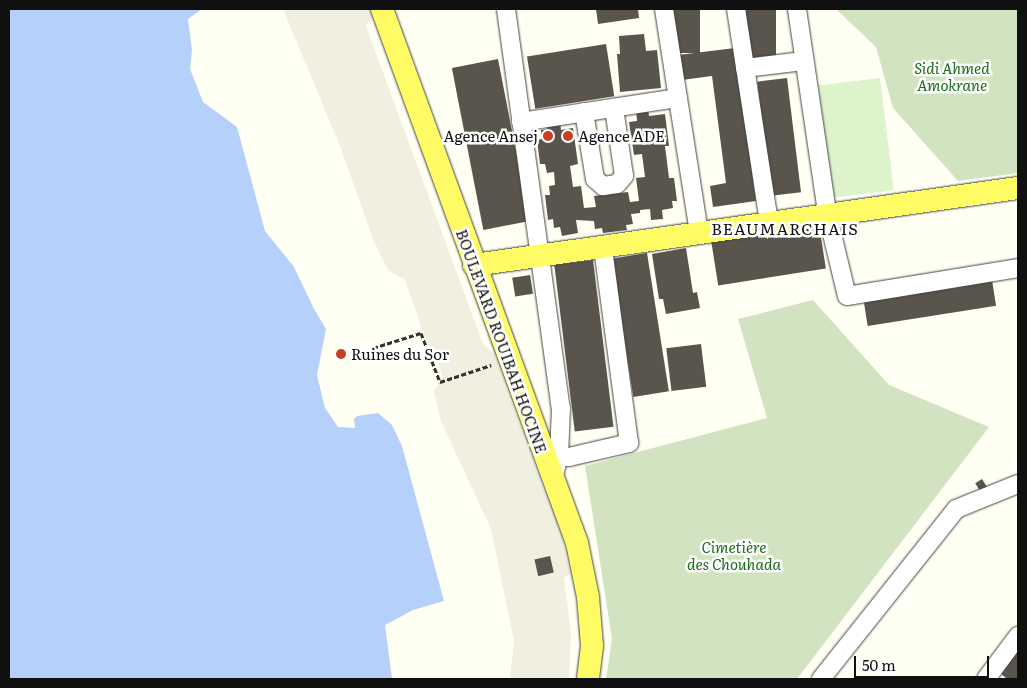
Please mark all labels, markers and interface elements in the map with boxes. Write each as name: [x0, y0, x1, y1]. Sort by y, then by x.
park label: Sidi Ahmed Amokrane: [914, 58, 990, 93]
place label: Agence Ansej: [444, 127, 538, 145]
place label: Agence ADE: [578, 127, 665, 145]
marker: Agence Ansej: [542, 130, 554, 142]
marker: Agence ADE: [562, 130, 574, 142]
district label: BEAUMARCHAIS: [710, 218, 860, 238]
street label: BOULEVARD ROUIBAH HOCINE: [453, 227, 551, 455]
place label: Ruines du Sor: [351, 345, 449, 363]
marker: Ruines du Sor: [335, 348, 347, 360]
park label: Cimetière des Chouhada: [687, 537, 781, 572]
scale bar: [857, 646, 992, 678]
text: 50 m: [862, 653, 896, 676]

